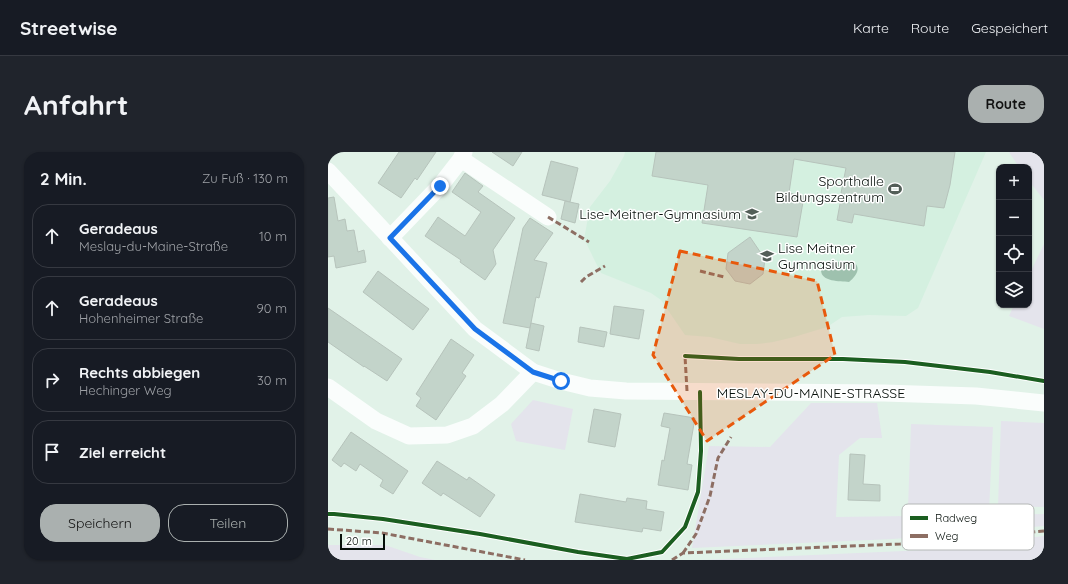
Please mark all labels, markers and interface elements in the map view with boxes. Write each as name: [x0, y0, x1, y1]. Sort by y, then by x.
text: Streetwise: [20, 16, 117, 40]
text: Karte: [853, 19, 889, 37]
text: Route: [911, 19, 949, 37]
text: Gespeichert: [971, 19, 1048, 37]
button: Route: [968, 85, 1044, 123]
text: Anfahrt: [24, 87, 128, 122]
map controls: [996, 164, 1032, 308]
button: +: [996, 164, 1032, 200]
text: 2 Min.: [40, 168, 87, 189]
text: Zu Fuß · 130 m: [202, 170, 288, 186]
place label: Sporthalle Bildungszentrum: [775, 172, 884, 206]
route end: [431, 177, 449, 195]
sports icon: Sporthalle Bildungszentrum: [887, 181, 903, 197]
button: −: [996, 200, 1032, 236]
place label: Lise-Meitner-Gymnasium: [579, 205, 741, 223]
school or university icon: Lise-Meitner-Gymnasium: [744, 206, 760, 222]
text: Geradeaus: [79, 219, 158, 238]
icon: ahead: [41, 225, 63, 247]
text: 10 m: [259, 228, 287, 244]
button: locate: [996, 236, 1032, 272]
text: Meslay-du-Maine-Straße: [79, 238, 228, 254]
place label: Lise Meitner Gymnasium: [778, 239, 856, 273]
school or university icon: Lise Meitner Gymnasium: [759, 248, 775, 264]
button: layers: [996, 272, 1032, 308]
text: Geradeaus: [79, 291, 158, 310]
icon: ahead: [41, 297, 63, 319]
text: 90 m: [257, 300, 287, 316]
text: Hohenheimer Straße: [79, 310, 203, 326]
text: Rechts abbiegen: [79, 363, 200, 382]
icon: right: [41, 369, 63, 391]
text: 30 m: [257, 372, 287, 388]
route start: [552, 372, 570, 390]
text: Hechinger Weg: [79, 382, 172, 398]
street label: MESLAY-DU-MAINE-STRASSE: [717, 384, 905, 402]
icon: arrive: [41, 441, 63, 463]
text: Ziel erreicht: [79, 443, 166, 462]
button: Speichern: [40, 504, 160, 542]
button: Teilen: [168, 504, 288, 542]
legend: [902, 504, 1034, 550]
text: Radweg: [935, 511, 977, 525]
text: Weg: [935, 529, 959, 543]
scale bar: [340, 532, 385, 551]
text: 20 m: [346, 534, 372, 548]

